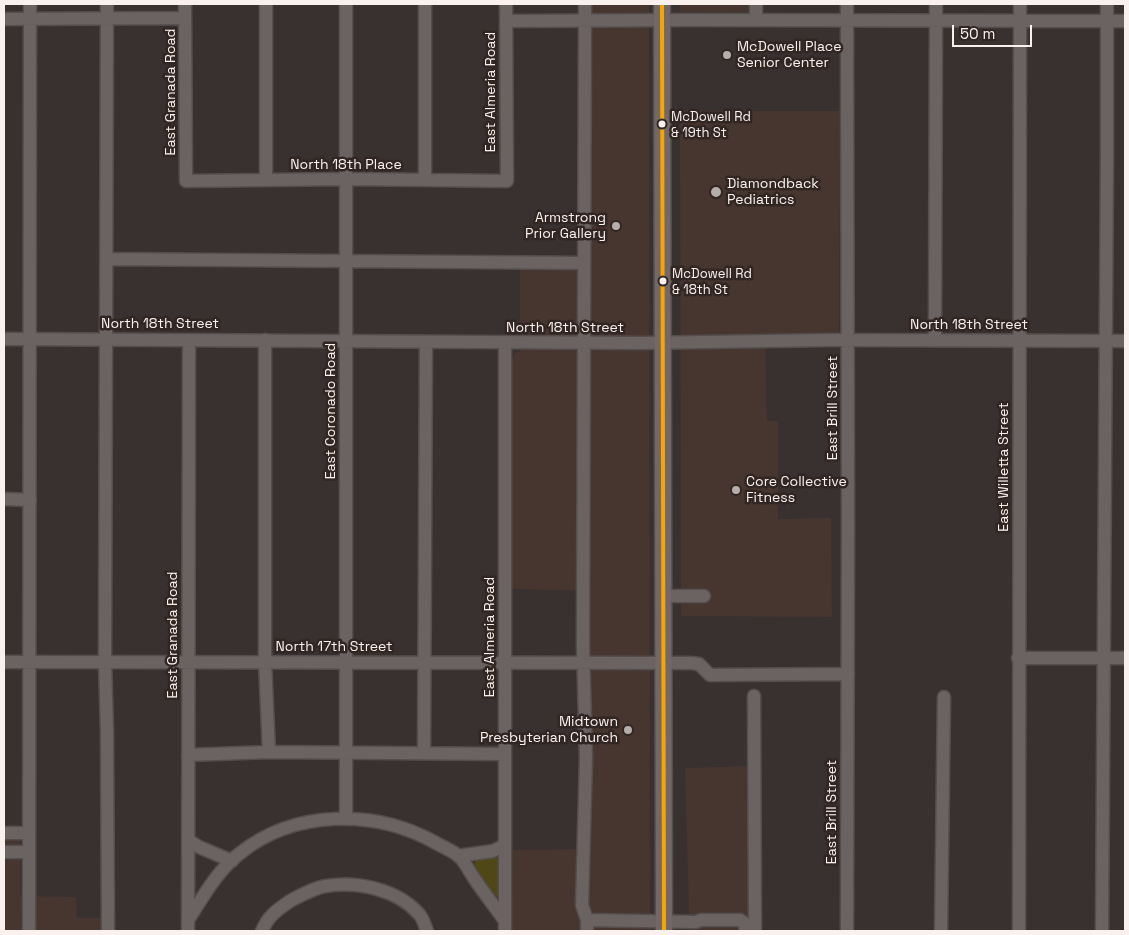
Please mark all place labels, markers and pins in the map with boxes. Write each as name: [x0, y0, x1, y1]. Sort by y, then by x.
place label: McDowell Place Senior Center: [737, 39, 841, 72]
marker: McDowell Place Senior Center: [721, 49, 733, 61]
place label: McDowell Rd & 19th St: [671, 109, 751, 140]
marker: McDowell Rd & 19th St: [657, 119, 667, 129]
place label: Diamondback Pediatrics: [727, 176, 819, 208]
marker: Diamondback Pediatrics: [709, 185, 723, 199]
place label: Armstrong Prior Gallery: [525, 210, 606, 242]
marker: Armstrong Prior Gallery: [610, 220, 622, 232]
place label: McDowell Rd & 18th St: [672, 266, 752, 297]
marker: McDowell Rd & 18th St: [658, 276, 668, 286]
place label: Core Collective Fitness: [746, 474, 847, 507]
marker: Core Collective Fitness: [730, 484, 742, 496]
place label: Midtown Presbyterian Church: [480, 714, 618, 746]
marker: Midtown Presbyterian Church: [622, 724, 634, 736]

